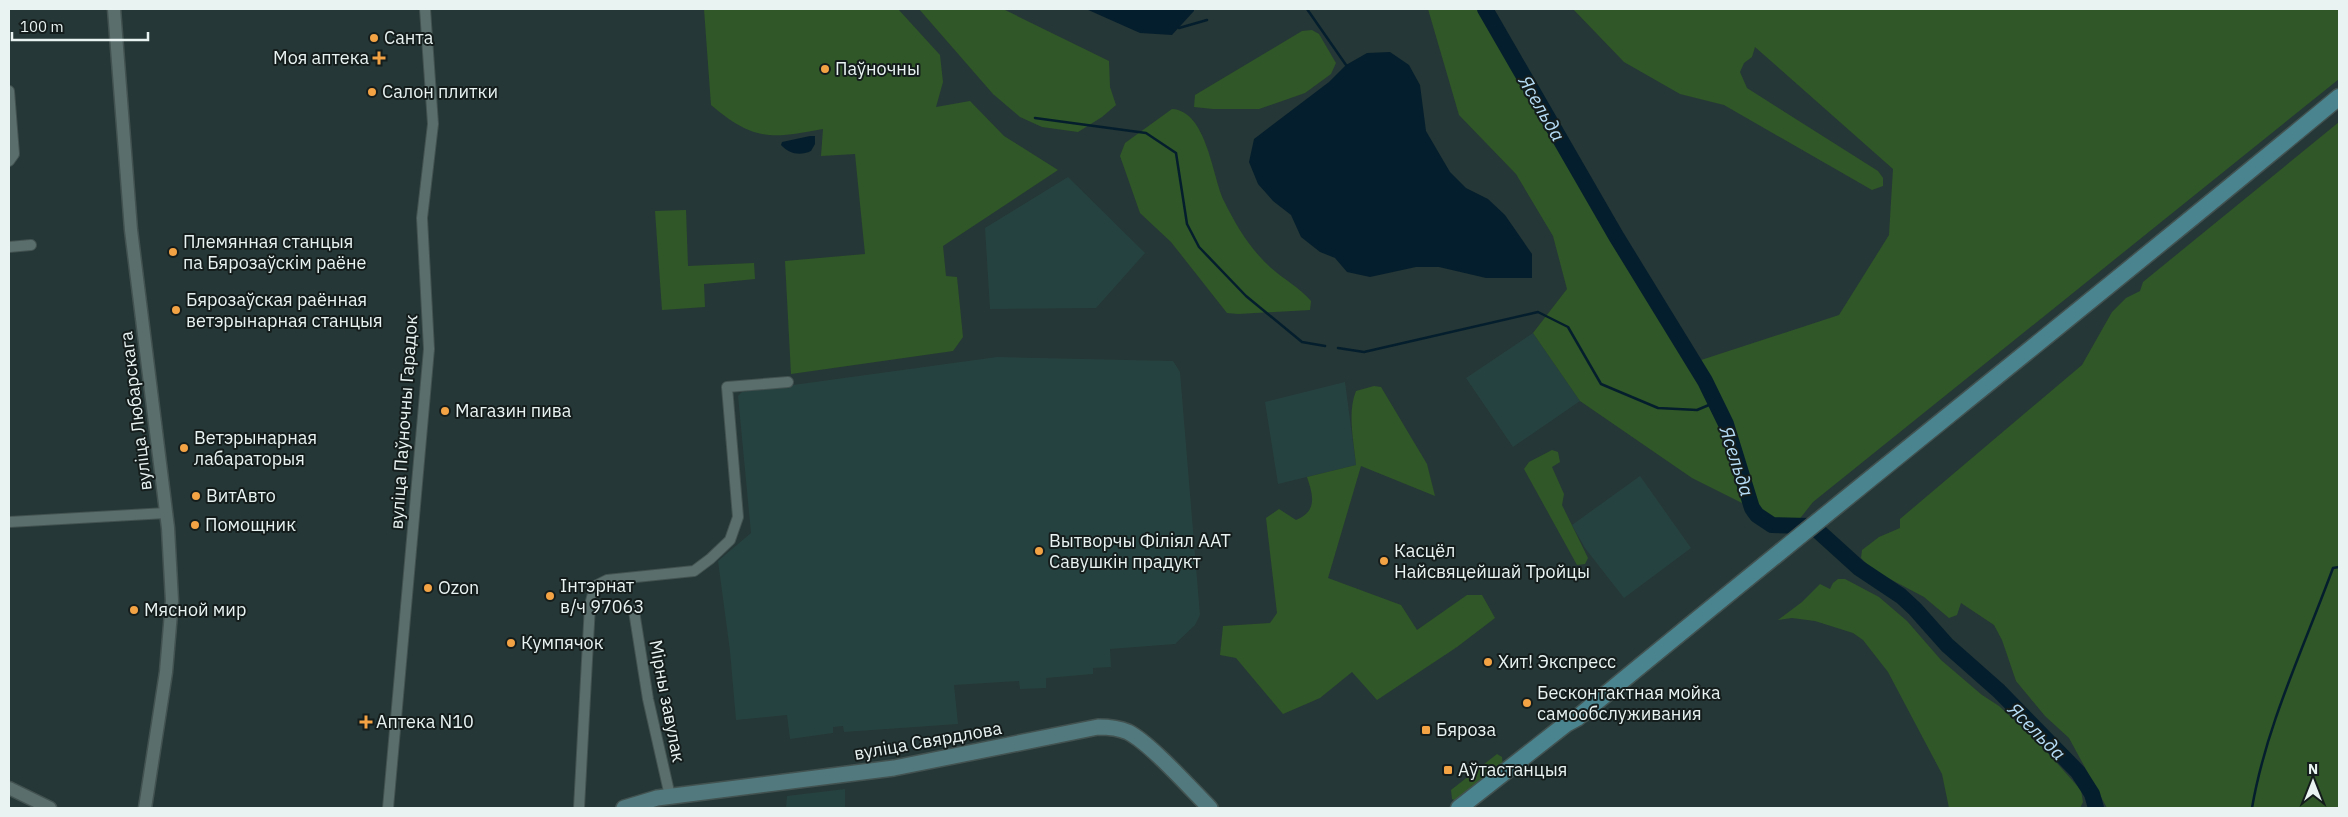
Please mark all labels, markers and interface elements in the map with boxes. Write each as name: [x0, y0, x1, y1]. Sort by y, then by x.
scale bar: [12, 10, 149, 42]
text: 100 m: [20, 17, 64, 36]
place label: Санта: [384, 26, 434, 49]
marker: Санта: [368, 32, 380, 44]
place label: Моя аптека: [273, 46, 369, 69]
marker: Моя аптека: [373, 52, 385, 64]
place label: Паўночны: [835, 57, 920, 80]
marker: Паўночны: [819, 63, 831, 75]
water label: Ясельда: [1513, 70, 1570, 145]
place label: Салон плитки: [382, 80, 498, 103]
marker: Салон плитки: [366, 86, 378, 98]
place label: Племянная станцыя па Бярозаўскім раёне: [183, 230, 367, 274]
marker: Племянная станцыя па Бярозаўскім раёне: [167, 246, 179, 258]
place label: Бярозаўская раённая ветэрынарная станцыя: [186, 288, 383, 332]
marker: Бярозаўская раённая ветэрынарная станцыя: [170, 304, 182, 316]
street label: вуліца Паўночны Гарадок: [385, 314, 422, 530]
street label: вуліца Любарскага: [114, 330, 157, 492]
place label: Магазин пива: [455, 399, 572, 422]
marker: Магазин пива: [439, 405, 451, 417]
water label: Ясельда: [1714, 422, 1760, 499]
place label: Ветэрынарная лабараторыя: [194, 426, 317, 470]
marker: Ветэрынарная лабараторыя: [178, 442, 190, 454]
place label: ВитАвто: [206, 484, 276, 507]
marker: ВитАвто: [190, 490, 202, 502]
place label: Помощник: [205, 513, 296, 536]
marker: Помощник: [189, 519, 201, 531]
place label: Вытворчы Філіял ААТ Савушкін прадукт: [1049, 529, 1231, 573]
place label: Касцёл Найсвяцейшай Тройцы: [1394, 539, 1590, 583]
marker: Вытворчы Філіял ААТ Савушкін прадукт: [1033, 545, 1045, 557]
marker: Касцёл Найсвяцейшай Тройцы: [1378, 555, 1390, 567]
place label: Інтэрнат в/ч 97063: [560, 574, 644, 618]
place label: Ozon: [438, 576, 479, 599]
marker: Ozon: [422, 582, 434, 594]
marker: Інтэрнат в/ч 97063: [544, 590, 556, 602]
place label: Мясной мир: [144, 598, 246, 621]
marker: Мясной мир: [128, 604, 140, 616]
place label: Кумпячок: [521, 631, 604, 654]
marker: Кумпячок: [505, 637, 517, 649]
street label: Мірны завулак: [644, 638, 691, 764]
place label: Хит! Экспресс: [1498, 650, 1616, 673]
marker: Хит! Экспресс: [1482, 656, 1494, 668]
place label: Бесконтактная мойка самообслуживания: [1537, 681, 1721, 725]
water label: Ясельда: [2002, 696, 2071, 765]
marker: Бесконтактная мойка самообслуживания: [1521, 697, 1533, 709]
place label: Аптека N10: [376, 710, 474, 733]
marker: Аптека N10: [360, 716, 372, 728]
street label: вуліца Свярдлова: [852, 716, 1004, 765]
place label: Бяроза: [1436, 718, 1496, 741]
marker: Бяроза: [1420, 724, 1432, 736]
north arrow: [2288, 757, 2338, 807]
place label: Аўтастанцыя: [1458, 758, 1567, 781]
text: N: [2308, 760, 2318, 778]
marker: Аўтастанцыя: [1442, 764, 1454, 776]

